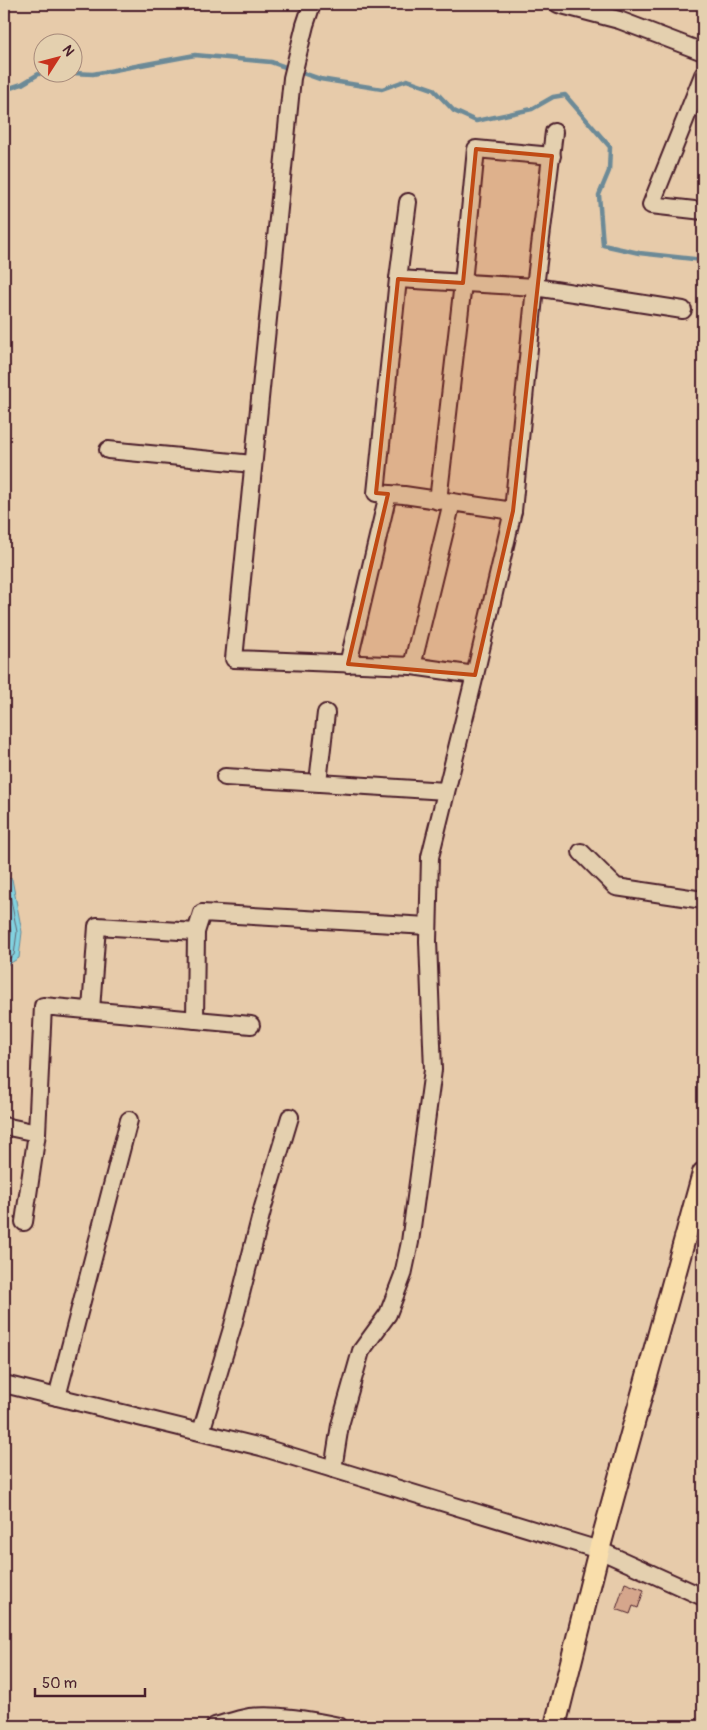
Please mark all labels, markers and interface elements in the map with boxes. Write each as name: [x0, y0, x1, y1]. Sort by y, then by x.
north arrow: [32, 32, 82, 82]
text: N: [58, 42, 78, 59]
scale bar: [35, 1665, 145, 1697]
text: 50 m: [42, 1674, 77, 1693]

